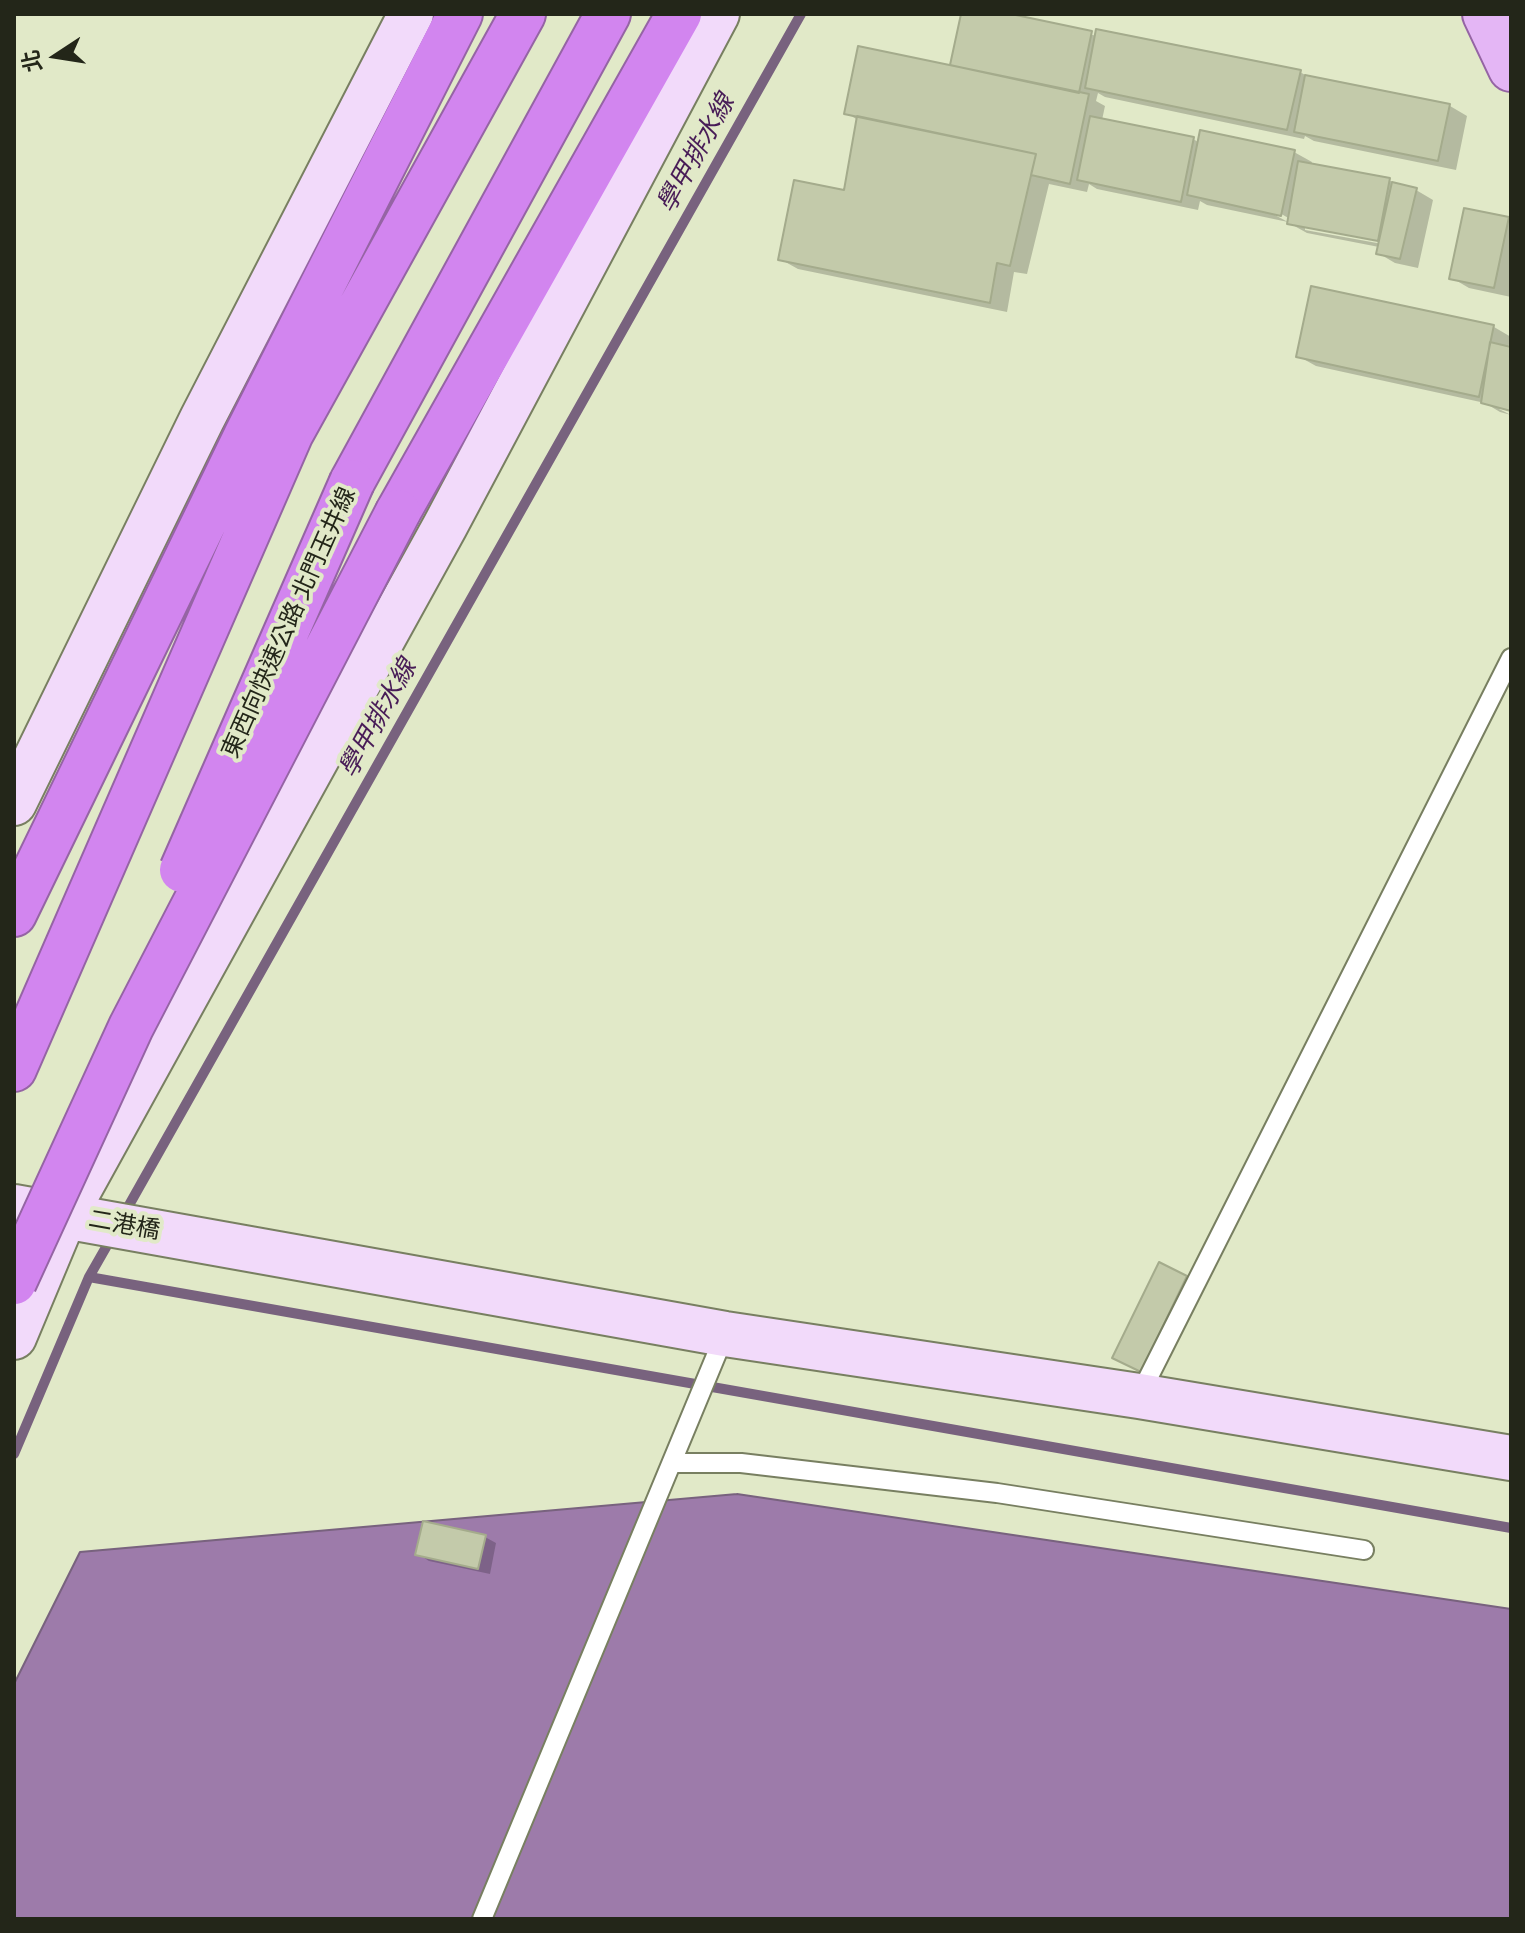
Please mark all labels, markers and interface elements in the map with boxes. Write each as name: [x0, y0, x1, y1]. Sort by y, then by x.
north arrow: [16, 16, 96, 96]
text: 北: [17, 48, 48, 75]
water label: 學甲排水線: [652, 90, 742, 218]
street label: 東西向快速公路 北門玉井線: [217, 483, 363, 763]
water label: 學甲排水線: [334, 655, 424, 783]
street label: 二港橋: [86, 1206, 162, 1246]

